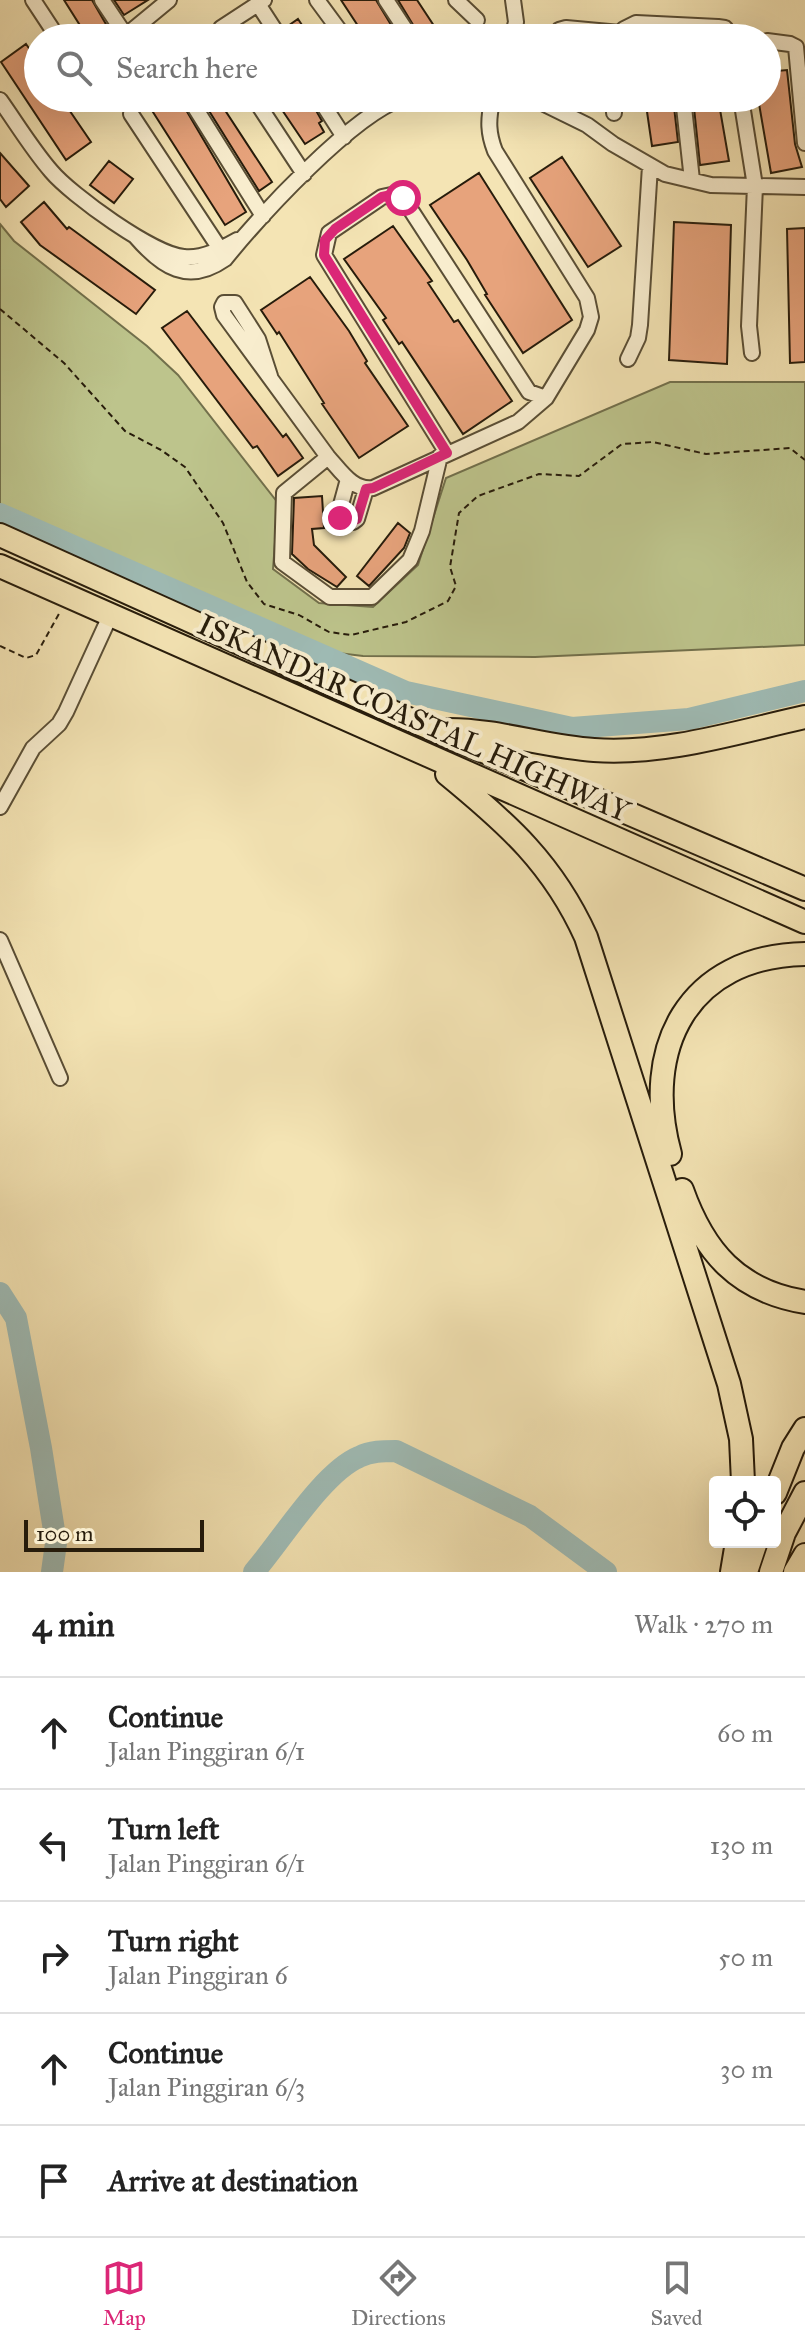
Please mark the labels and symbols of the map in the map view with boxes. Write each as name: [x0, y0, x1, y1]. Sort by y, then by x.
route start: [385, 180, 421, 216]
route end: [322, 500, 358, 536]
street label: ISKANDAR COASTAL HIGHWAY: [192, 606, 636, 830]
scale bar: [24, 1516, 204, 1552]

